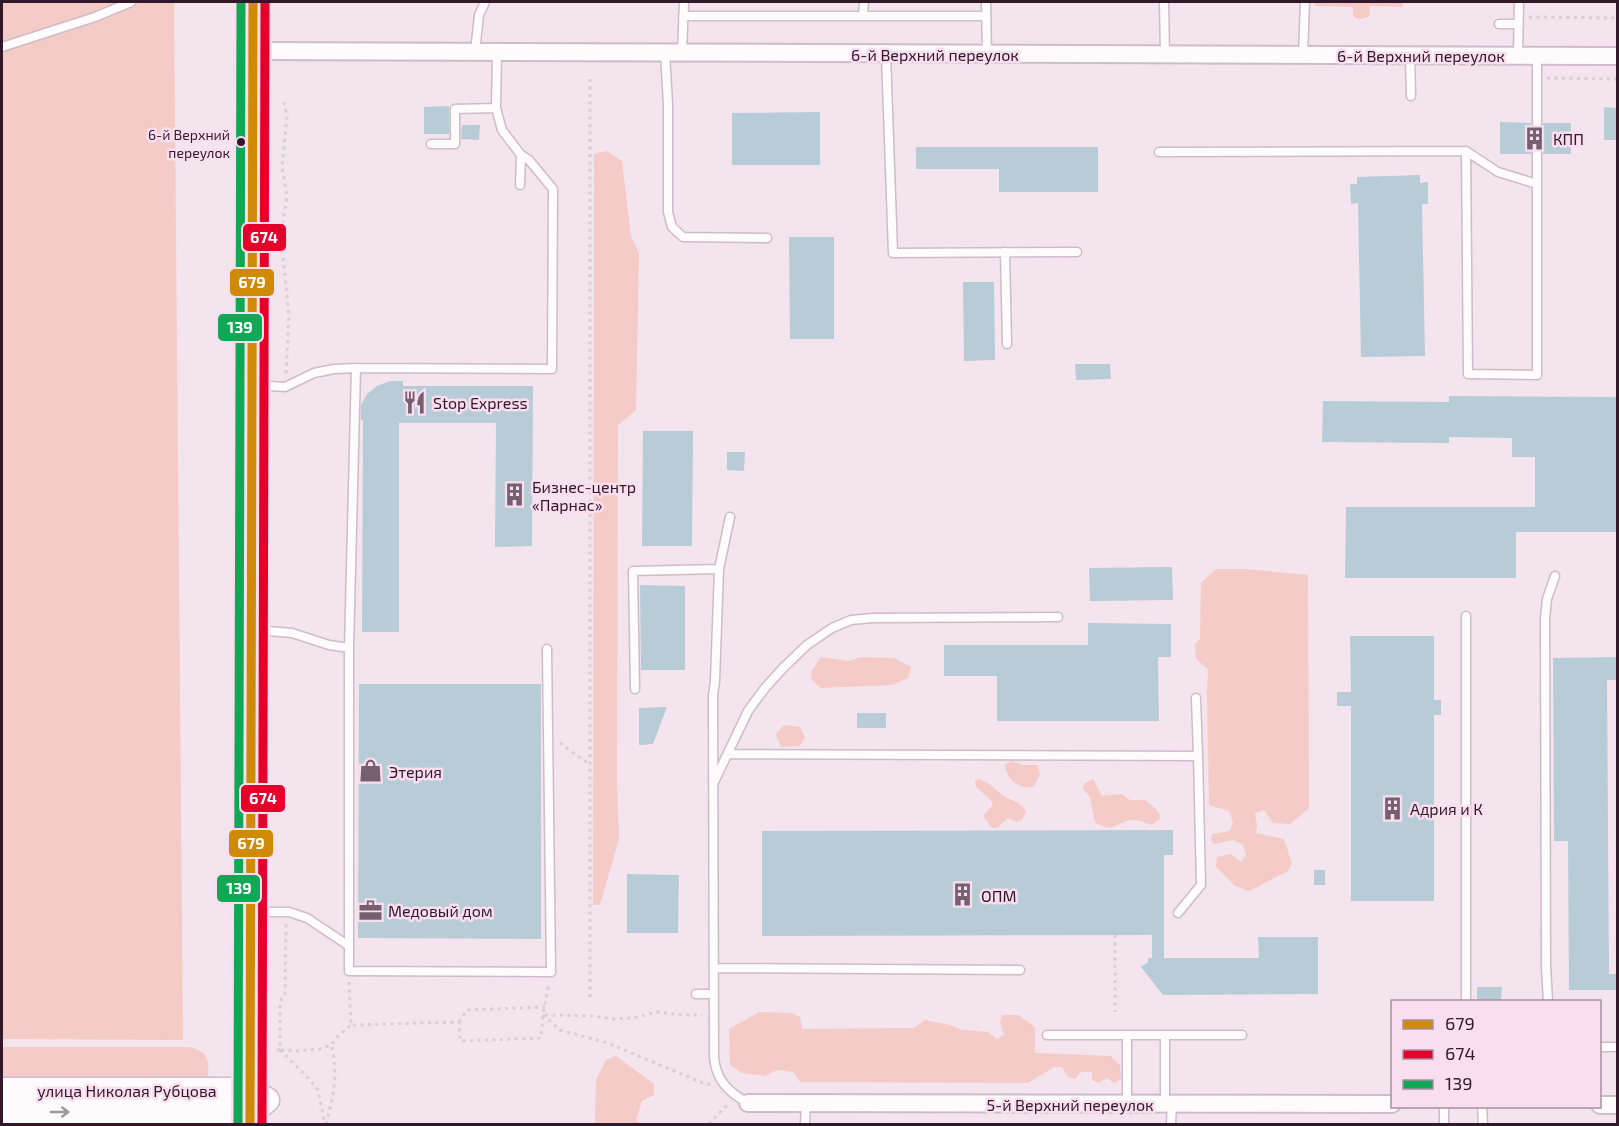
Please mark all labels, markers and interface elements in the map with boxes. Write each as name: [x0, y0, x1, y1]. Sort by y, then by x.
street label: 6-й Верхний переулок: [851, 45, 1019, 65]
street label: 6-й Верхний переулок: [1337, 46, 1505, 66]
building icon: КПП: [1522, 125, 1548, 151]
place label: 6-й Верхний переулок: [148, 126, 230, 161]
place label: КПП: [1553, 129, 1584, 148]
marker: 6-й Верхний переулок: [235, 136, 247, 148]
line badge: 674: [242, 223, 287, 252]
text: 674: [250, 227, 278, 246]
line badge: 679: [229, 268, 275, 297]
text: 679: [238, 272, 266, 291]
line badge: 139: [217, 313, 263, 342]
text: 139: [227, 317, 253, 336]
restaurant icon: Stop Express: [402, 389, 428, 415]
place label: Stop Express: [433, 393, 528, 412]
place label: Бизнес-центр «Парнас»: [532, 477, 636, 514]
building icon: Бизнес-центр «Парнас»: [501, 482, 527, 508]
shop icon: Этерия: [358, 758, 384, 784]
place label: Этерия: [389, 762, 442, 781]
line badge: 674: [240, 784, 286, 813]
text: 674: [249, 788, 277, 807]
building icon: Адрия и К: [1379, 795, 1405, 821]
place label: Адрия и К: [1410, 799, 1483, 818]
line badge: 679: [228, 829, 274, 858]
text: 679: [237, 833, 265, 852]
line badge: 139: [216, 874, 261, 903]
text: 139: [226, 878, 252, 897]
building icon: ОПМ: [950, 882, 976, 908]
place label: ОПМ: [981, 886, 1016, 905]
office icon: Медовый дом: [357, 897, 383, 923]
place label: Медовый дом: [388, 901, 493, 920]
legend: [1391, 1000, 1601, 1108]
text: 679: [1445, 1012, 1475, 1034]
text: 674: [1445, 1042, 1476, 1064]
text: 139: [1445, 1072, 1472, 1094]
street label: улица Николая Рубцова: [37, 1081, 217, 1101]
street label: 5-й Верхний переулок: [986, 1095, 1154, 1115]
one-way arrow: [49, 1106, 69, 1118]

